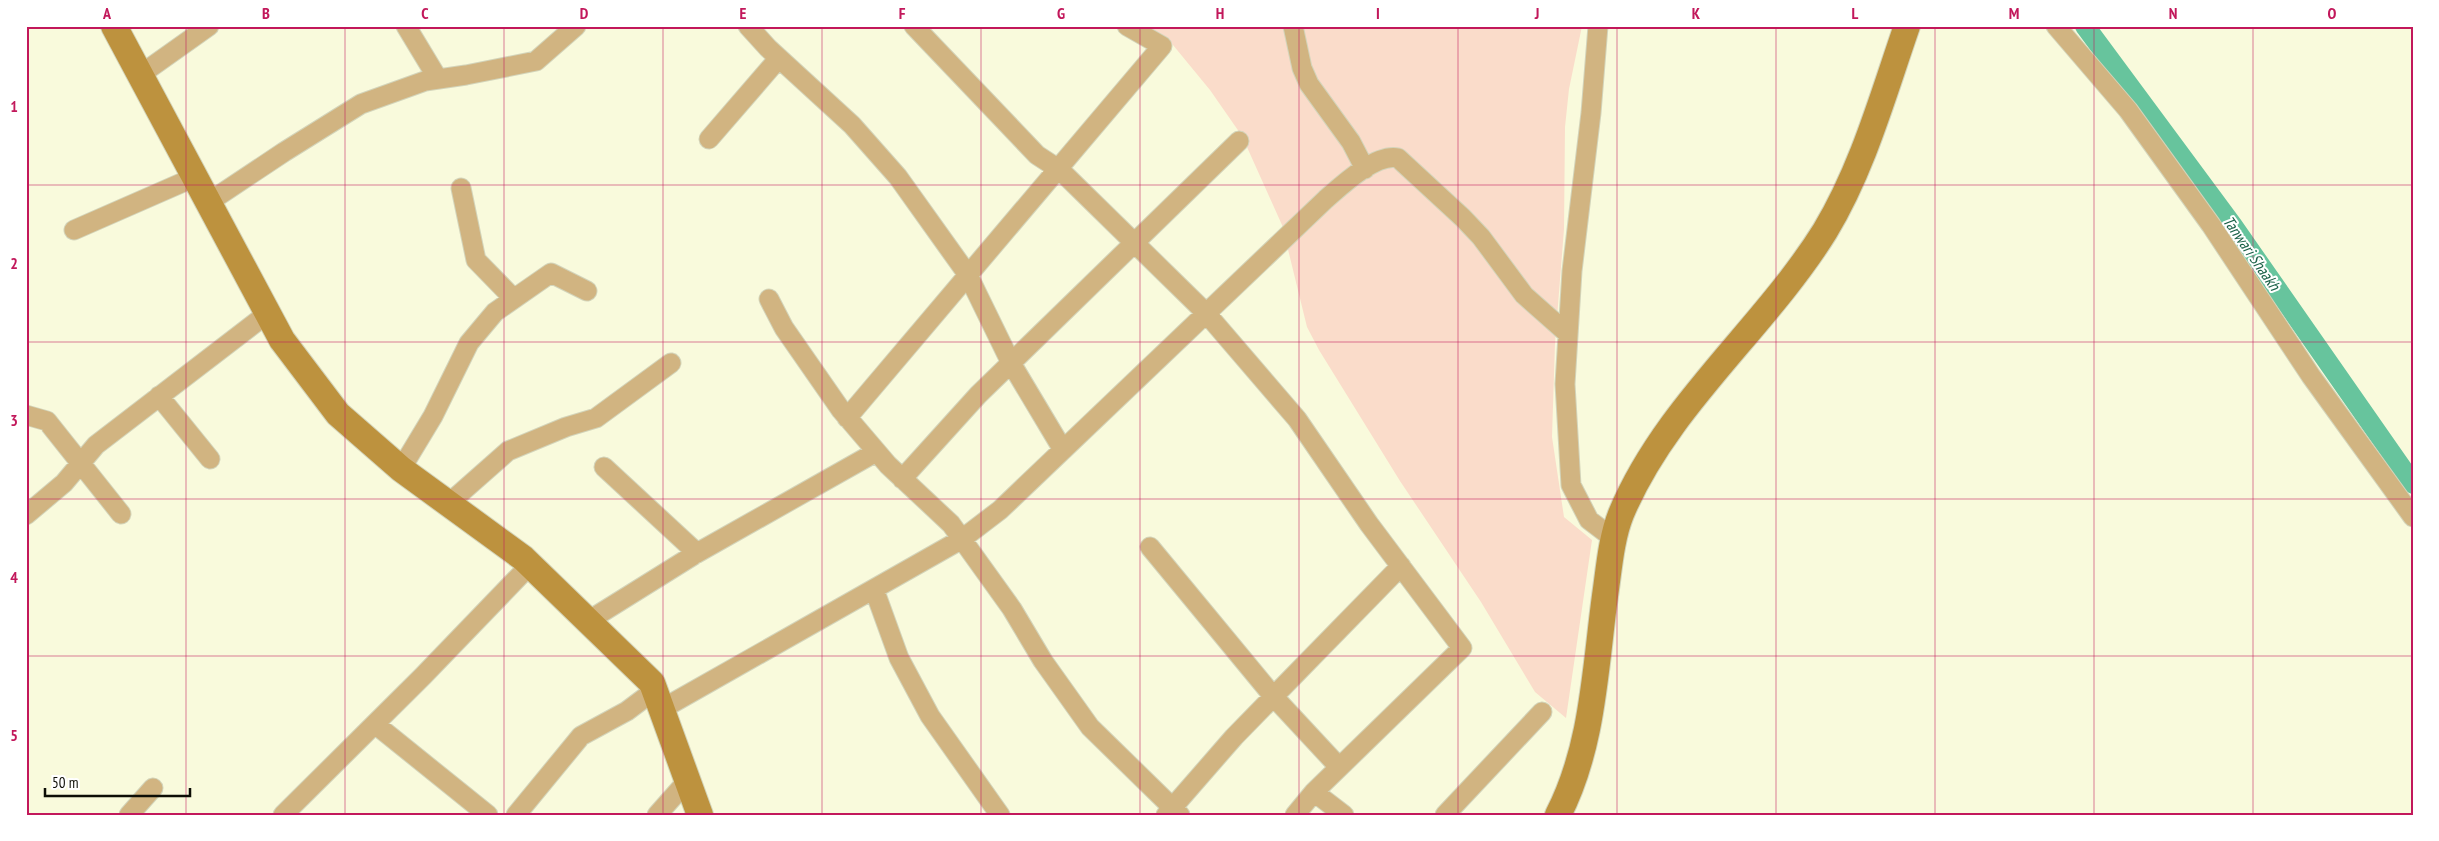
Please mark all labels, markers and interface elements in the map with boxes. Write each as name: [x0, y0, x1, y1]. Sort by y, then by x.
text: A: [102, 3, 112, 23]
text: B: [262, 3, 270, 23]
text: C: [421, 3, 429, 23]
text: D: [580, 3, 589, 23]
text: E: [740, 3, 747, 23]
text: F: [899, 3, 906, 23]
text: G: [1057, 3, 1065, 23]
text: H: [1216, 3, 1224, 23]
text: I: [1376, 3, 1380, 23]
text: J: [1534, 3, 1539, 23]
text: K: [1692, 3, 1701, 23]
text: L: [1852, 3, 1859, 23]
text: M: [2009, 3, 2019, 23]
text: N: [2169, 3, 2177, 23]
text: O: [2328, 3, 2337, 23]
text: 1: [10, 96, 18, 116]
water label: Tanwari Shaakh: [2219, 212, 2285, 295]
text: 2: [10, 253, 18, 273]
text: 3: [10, 410, 18, 430]
text: 4: [10, 567, 18, 587]
text: 5: [10, 725, 18, 745]
scale bar: [45, 766, 190, 798]
text: 50 m: [52, 773, 78, 792]

